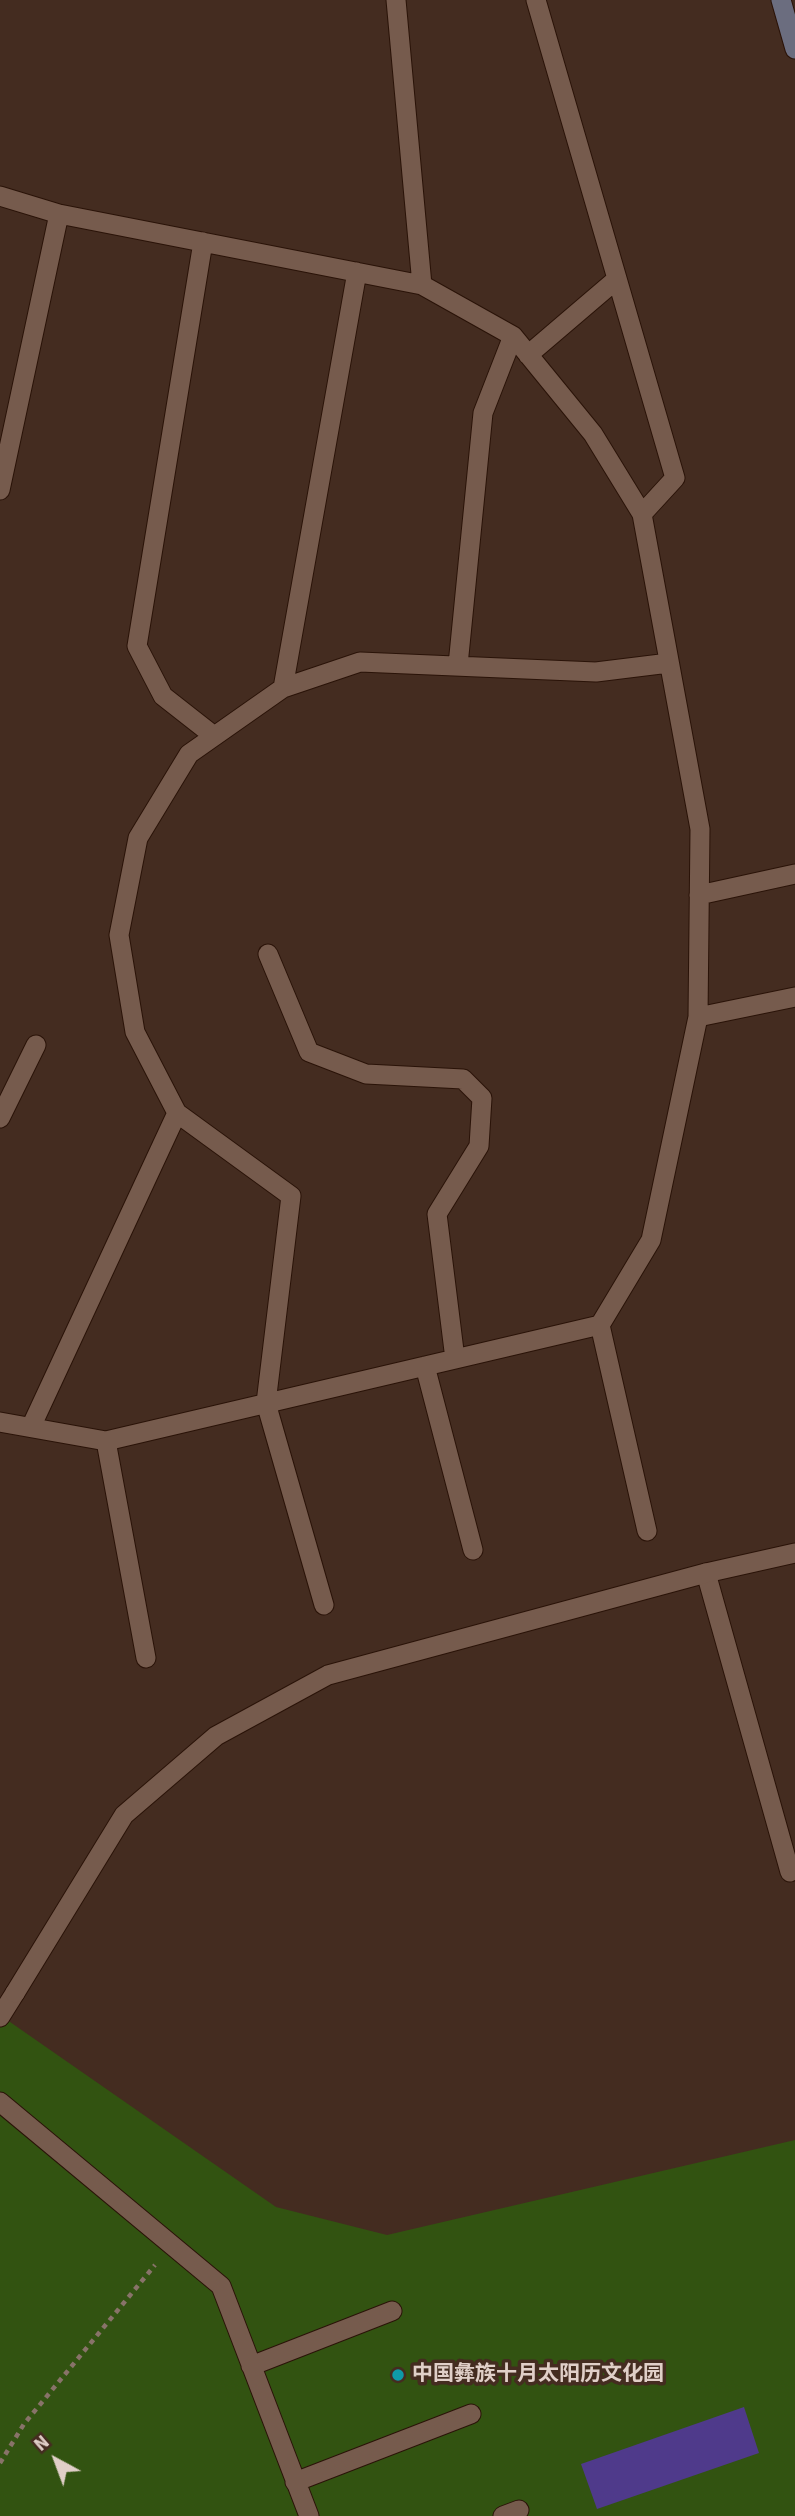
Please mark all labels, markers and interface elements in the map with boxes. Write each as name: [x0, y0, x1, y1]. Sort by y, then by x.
place label: 中国彝族十月太阳历文化园: [412, 2362, 664, 2388]
marker: 中国彝族十月太阳历文化园: [390, 2367, 406, 2383]
north arrow: [21, 2425, 91, 2495]
text: N: [28, 2429, 56, 2458]

